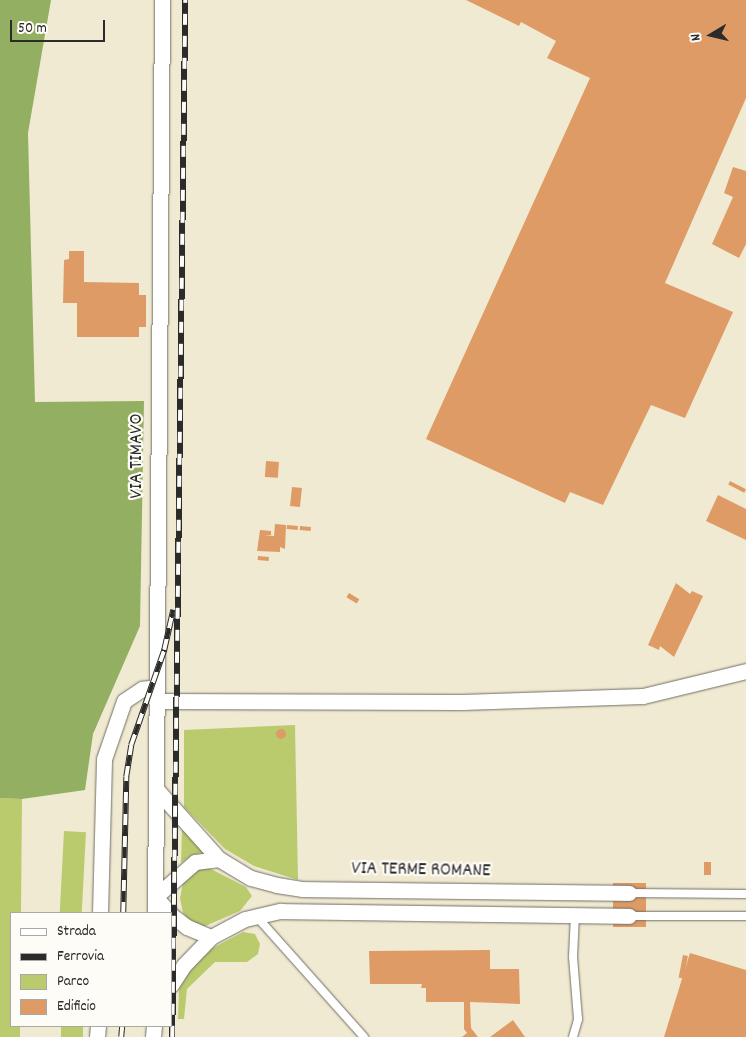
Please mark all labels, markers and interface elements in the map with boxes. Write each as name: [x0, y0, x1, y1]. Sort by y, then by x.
scale bar: [12, 10, 108, 42]
north arrow: [686, 10, 736, 60]
text: 50 m: [18, 18, 47, 40]
text: N: [686, 32, 707, 42]
street label: VIA TIMAVO: [127, 414, 149, 498]
street label: VIA TERME ROMANE: [351, 858, 491, 884]
legend: [10, 912, 172, 1027]
text: Strada: [57, 921, 96, 943]
text: Ferrovia: [57, 946, 104, 968]
text: Parco: [57, 971, 89, 993]
text: Edificio: [57, 996, 96, 1018]

